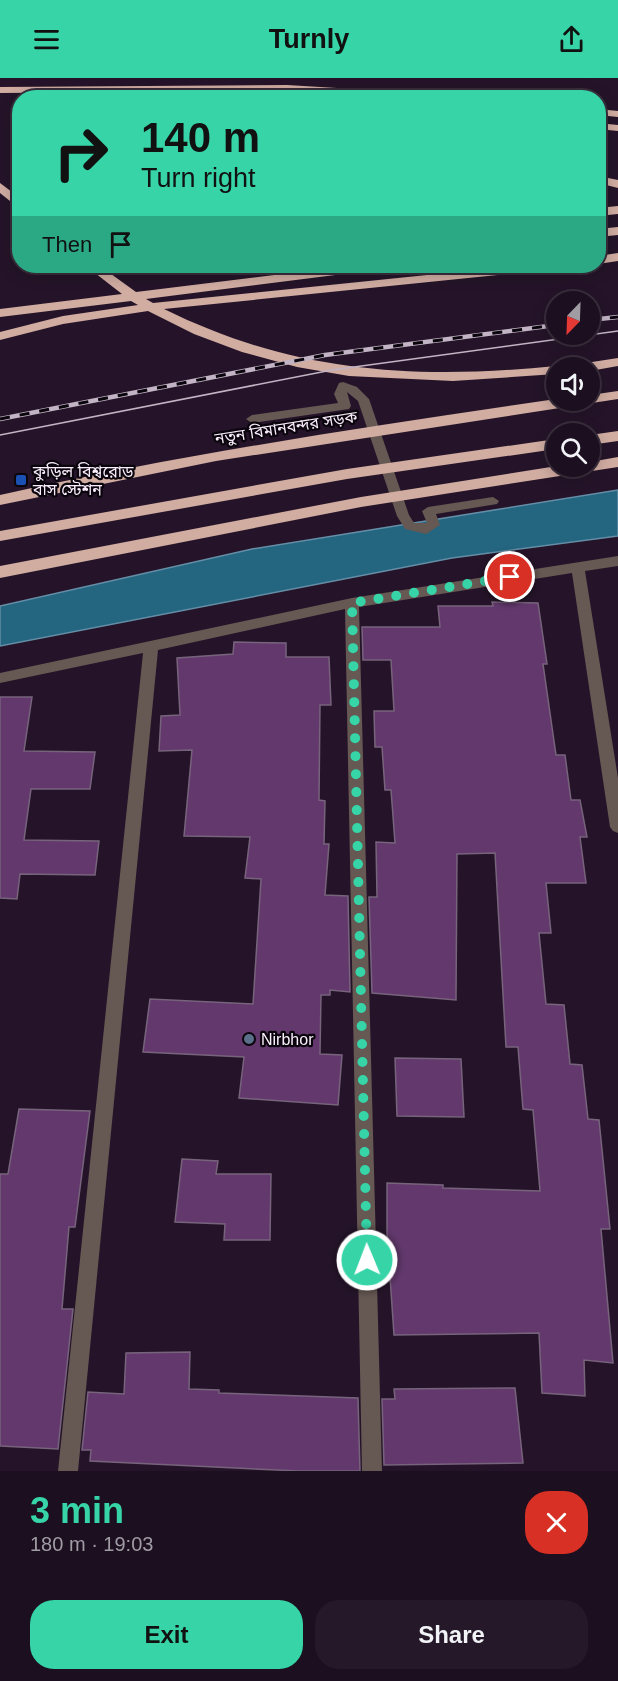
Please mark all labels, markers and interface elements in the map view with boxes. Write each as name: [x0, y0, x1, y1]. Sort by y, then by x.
icon: menu: [30, 23, 63, 56]
icon: share: [555, 23, 588, 56]
text: Turnly: [269, 24, 349, 54]
icon: right: [42, 114, 120, 192]
text: 140 m: [141, 114, 260, 161]
text: Turn right: [141, 163, 256, 193]
icon: arrive: [104, 228, 137, 261]
text: Then: [42, 232, 92, 257]
north arrow: [546, 291, 600, 345]
map controls: [546, 291, 600, 477]
button: sound: [546, 357, 600, 411]
street label: নতুন বিমানবন্দর সড়ক: [213, 407, 360, 448]
button: search: [546, 423, 600, 477]
place label: কুড়িল বিশ্বরোড বাস স্টেশন: [32, 462, 134, 498]
marker: কুড়িল বিশ্বরোড বাস স্টেশন: [14, 473, 28, 487]
pin: [484, 551, 535, 602]
icon: arrive: [493, 560, 526, 593]
place label: Nirbhor: [261, 1031, 314, 1048]
marker: Nirbhor: [242, 1032, 256, 1046]
position arrow: [335, 1228, 399, 1292]
text: 3 min: [30, 1490, 124, 1531]
button: close: [525, 1491, 588, 1554]
text: 180 m · 19:03: [30, 1533, 153, 1555]
button: Exit: [30, 1600, 303, 1669]
button: Share: [315, 1600, 588, 1669]

